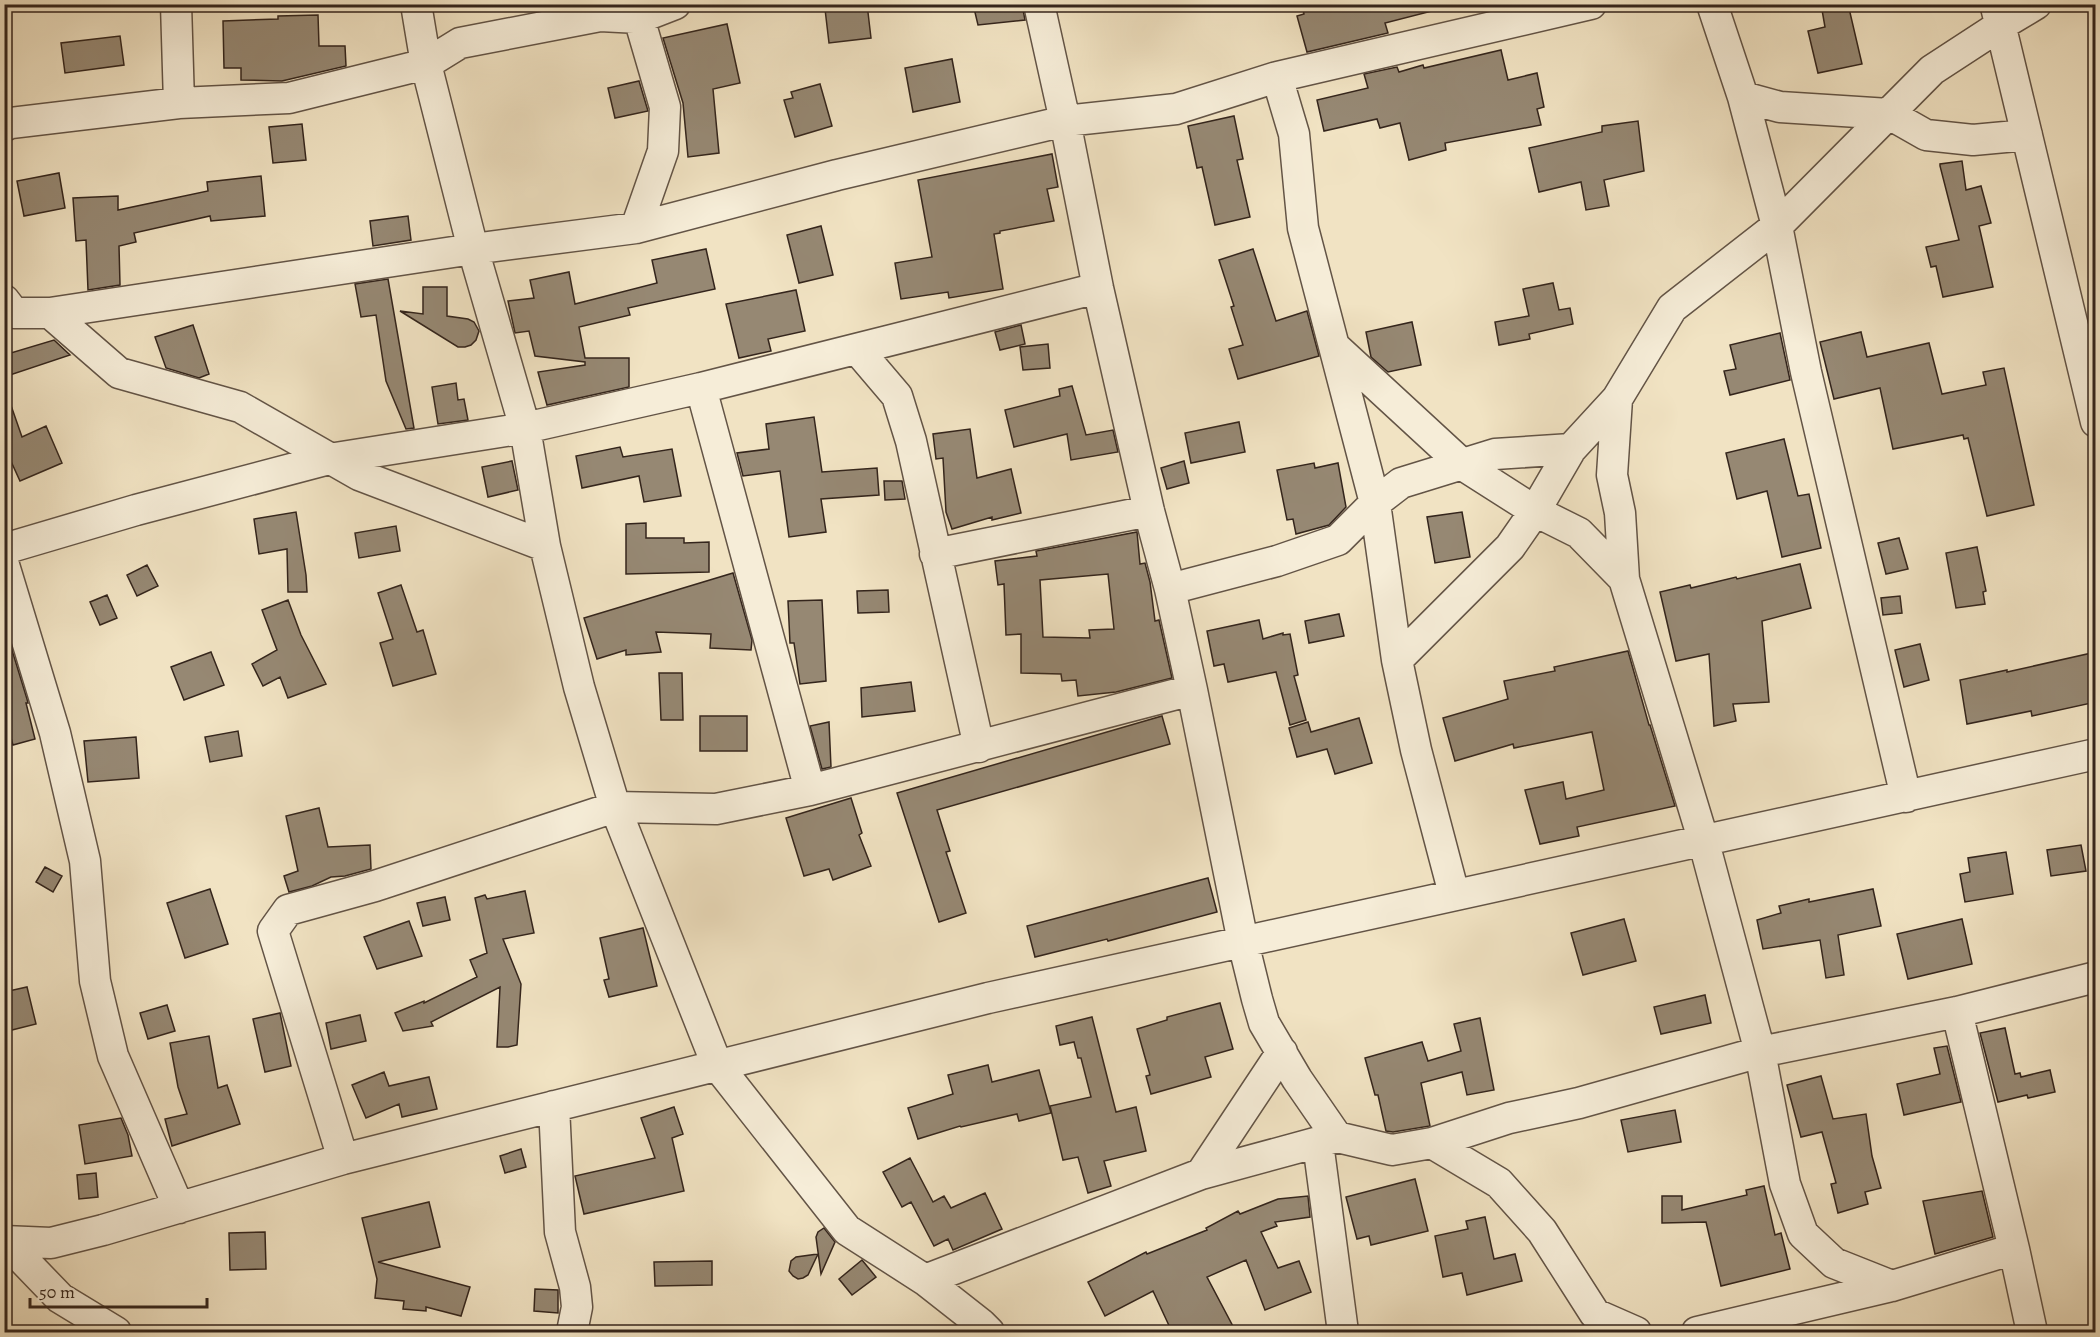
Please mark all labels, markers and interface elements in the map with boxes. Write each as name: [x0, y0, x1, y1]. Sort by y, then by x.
scale bar: [30, 1271, 207, 1309]
text: 50 m: [39, 1280, 75, 1304]

